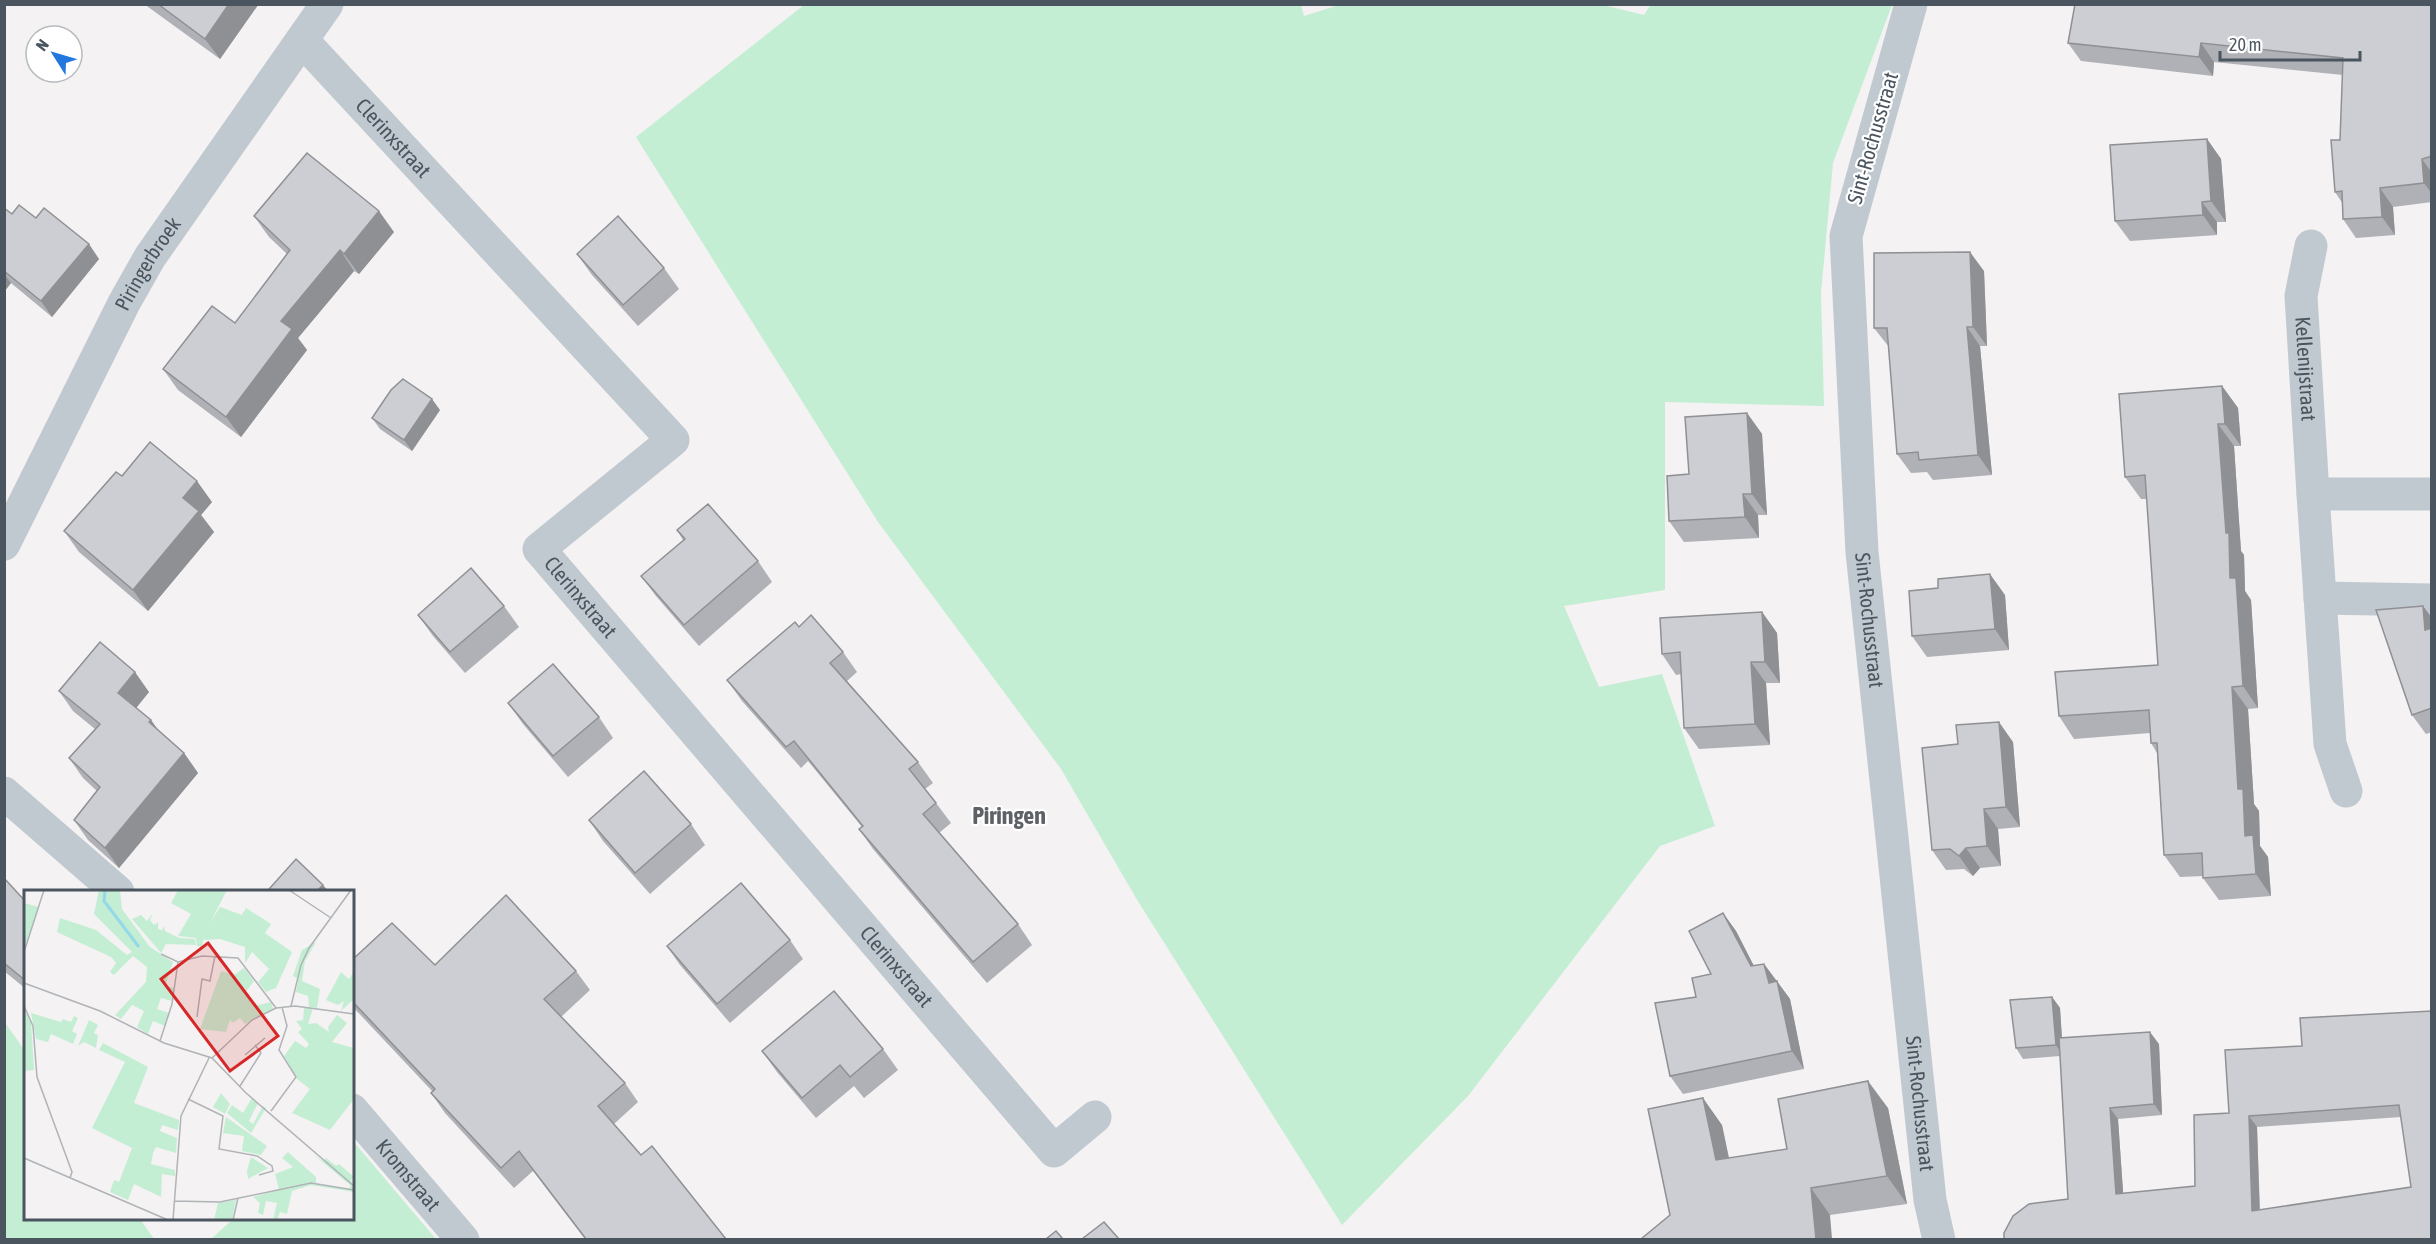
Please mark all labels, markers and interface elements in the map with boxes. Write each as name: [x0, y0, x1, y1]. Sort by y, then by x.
north arrow: [24, 24, 84, 84]
scale bar: [2220, 24, 2360, 62]
text: 20 m: [2229, 34, 2261, 55]
text: N: [32, 36, 52, 54]
street label: Sint-Rochusstraat: [1842, 69, 1902, 206]
street label: Clerinxstraat: [351, 93, 436, 182]
street label: Piringerbroek: [109, 212, 185, 314]
street label: Kellenijstraat: [2291, 316, 2322, 422]
street label: Clerinxstraat: [540, 551, 622, 642]
street label: Sint-Rochusstraat: [1851, 551, 1889, 689]
district label: Piringen: [972, 802, 1046, 829]
inset map: [24, 890, 354, 1220]
street label: Clerinxstraat: [856, 921, 938, 1011]
street label: Sint-Rochusstraat: [1902, 1035, 1940, 1172]
street label: Kromstraat: [371, 1134, 446, 1215]

